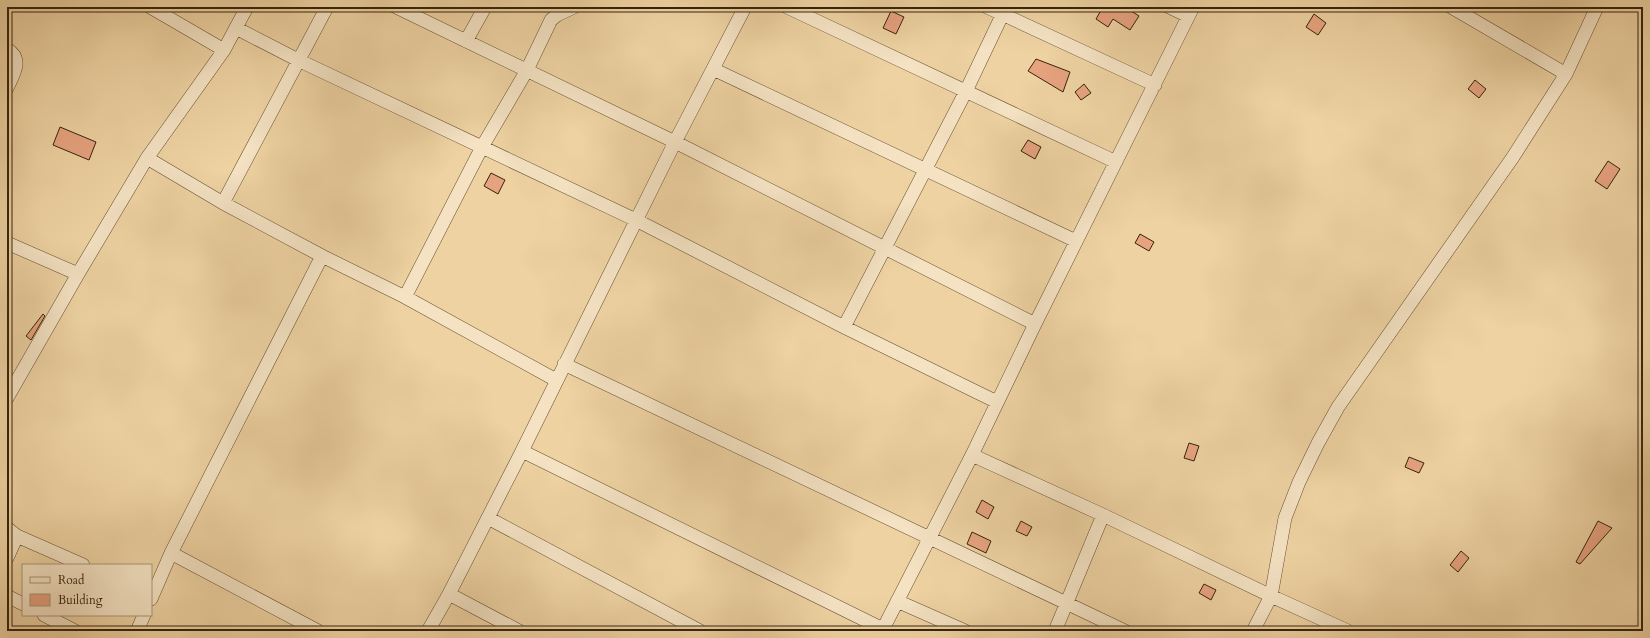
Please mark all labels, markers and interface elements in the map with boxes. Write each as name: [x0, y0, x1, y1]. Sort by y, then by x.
legend: [22, 564, 152, 616]
text: Road: [58, 572, 85, 588]
text: Building: [58, 592, 103, 608]

